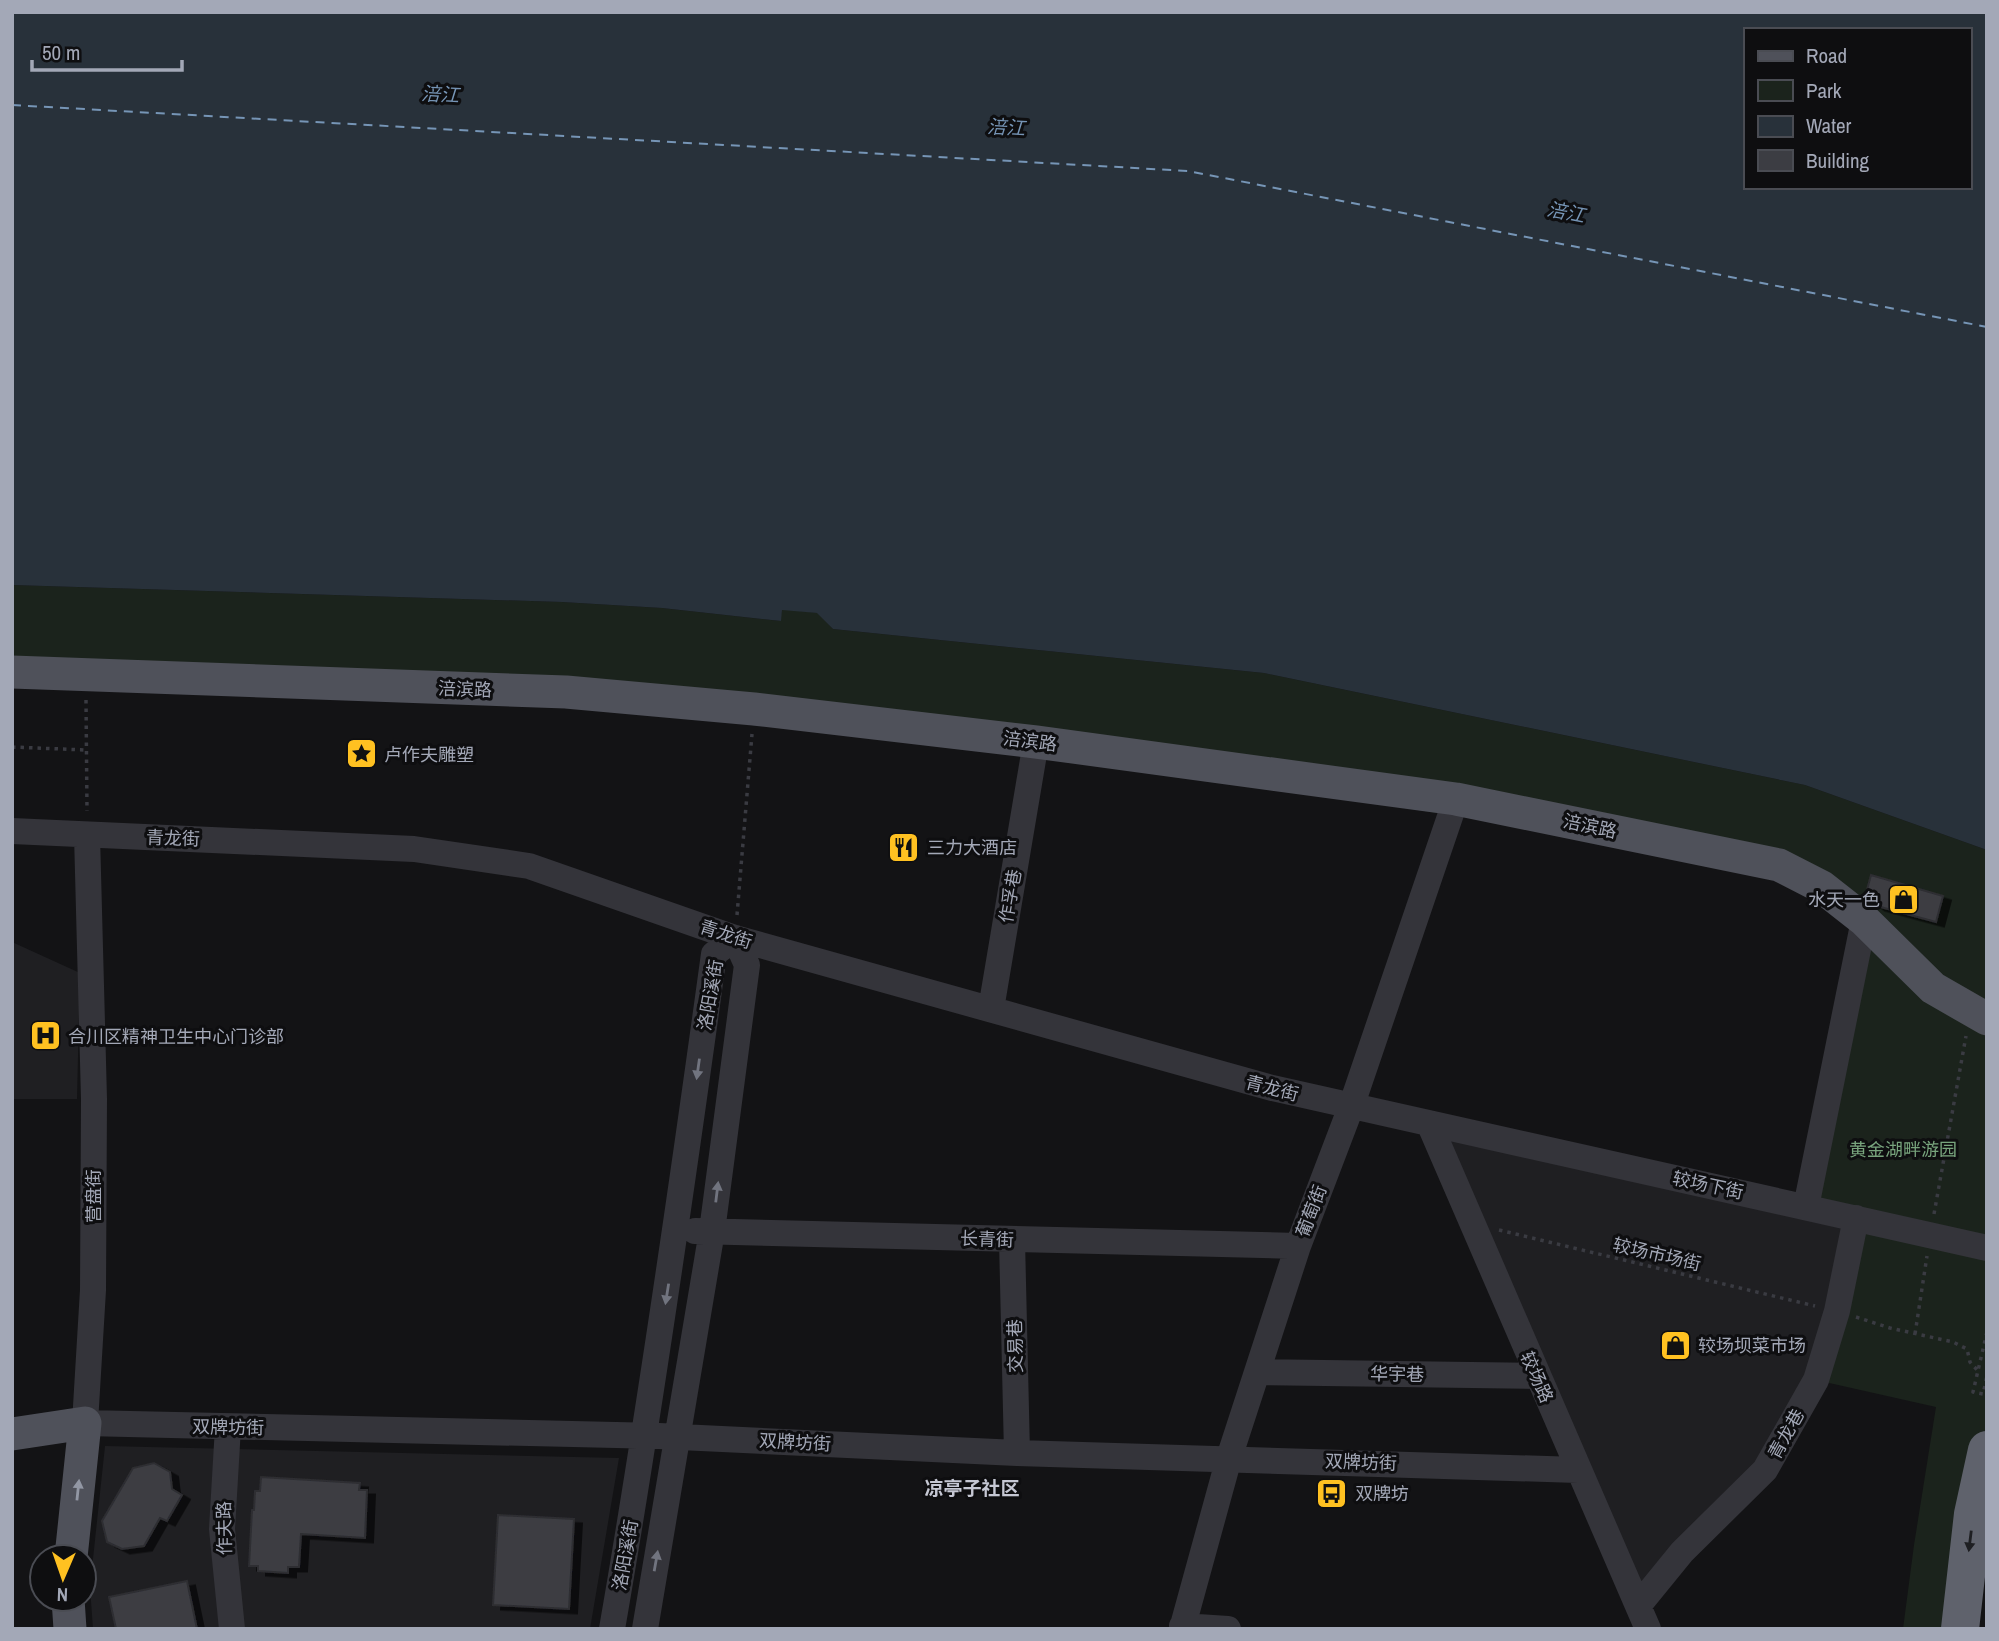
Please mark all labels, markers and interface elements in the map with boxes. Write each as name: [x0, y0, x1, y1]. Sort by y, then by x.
scale bar: [32, 28, 182, 72]
legend: [1744, 28, 1971, 189]
text: 50 m: [42, 38, 80, 67]
text: Road: [1806, 41, 1847, 70]
text: Park: [1806, 76, 1842, 105]
water label: 涪江: [420, 80, 462, 108]
text: Water: [1806, 111, 1852, 140]
water label: 涪江: [986, 113, 1028, 141]
text: Building: [1806, 146, 1870, 175]
water label: 涪江: [1545, 196, 1589, 229]
street label: 涪滨路: [438, 676, 492, 702]
street label: 涪滨路: [1002, 725, 1058, 757]
place icon: 卢作夫雕塑: [344, 737, 378, 771]
place label: 卢作夫雕塑: [384, 742, 474, 767]
street label: 涪滨路: [1561, 808, 1619, 844]
street label: 青龙街: [146, 825, 200, 851]
restaurant icon: 三力大酒店: [887, 830, 921, 864]
place label: 三力大酒店: [927, 835, 1017, 860]
street label: 作孚巷: [993, 867, 1027, 925]
shop icon: 水天一色: [1886, 882, 1920, 916]
place label: 水天一色: [1808, 887, 1880, 912]
street label: 青龙街: [696, 914, 756, 954]
street label: 洛阳溪街: [691, 957, 729, 1033]
hospital icon: 合川区精神卫生中心门诊部: [28, 1019, 62, 1053]
place label: 合川区精神卫生中心门诊部: [68, 1024, 284, 1049]
one-way arrow: [693, 1058, 704, 1080]
street label: 青龙街: [1243, 1069, 1301, 1107]
park label: 黄金湖畔游园: [1849, 1137, 1957, 1162]
street label: 较场下街: [1670, 1165, 1746, 1205]
street label: 营盘街: [81, 1169, 106, 1223]
one-way arrow: [711, 1181, 722, 1203]
street label: 葡萄街: [1290, 1181, 1332, 1241]
street label: 长青街: [960, 1226, 1014, 1252]
street label: 较场市场街: [1610, 1232, 1704, 1276]
one-way arrow: [661, 1283, 672, 1305]
street label: 交易巷: [1002, 1319, 1028, 1373]
shop icon: 较场坝菜市场: [1658, 1328, 1692, 1362]
place label: 较场坝菜市场: [1698, 1333, 1806, 1358]
street label: 较场路: [1515, 1347, 1559, 1407]
street label: 华宇巷: [1370, 1361, 1424, 1387]
street label: 青龙巷: [1762, 1404, 1810, 1464]
street label: 双牌坊街: [192, 1414, 264, 1440]
street label: 双牌坊街: [758, 1428, 832, 1456]
street label: 双牌坊街: [1325, 1448, 1397, 1476]
district label: 凉亭子社区: [924, 1475, 1020, 1501]
bus stop icon: 双牌坊: [1315, 1476, 1349, 1510]
one-way arrow: [73, 1479, 84, 1501]
place label: 双牌坊: [1355, 1481, 1409, 1506]
street label: 作夫路: [211, 1501, 237, 1555]
street label: 洛阳溪街: [606, 1517, 644, 1593]
one-way arrow: [1964, 1530, 1975, 1552]
north arrow: [28, 1543, 98, 1613]
one-way arrow: [651, 1550, 662, 1572]
text: N: [56, 1582, 68, 1608]

